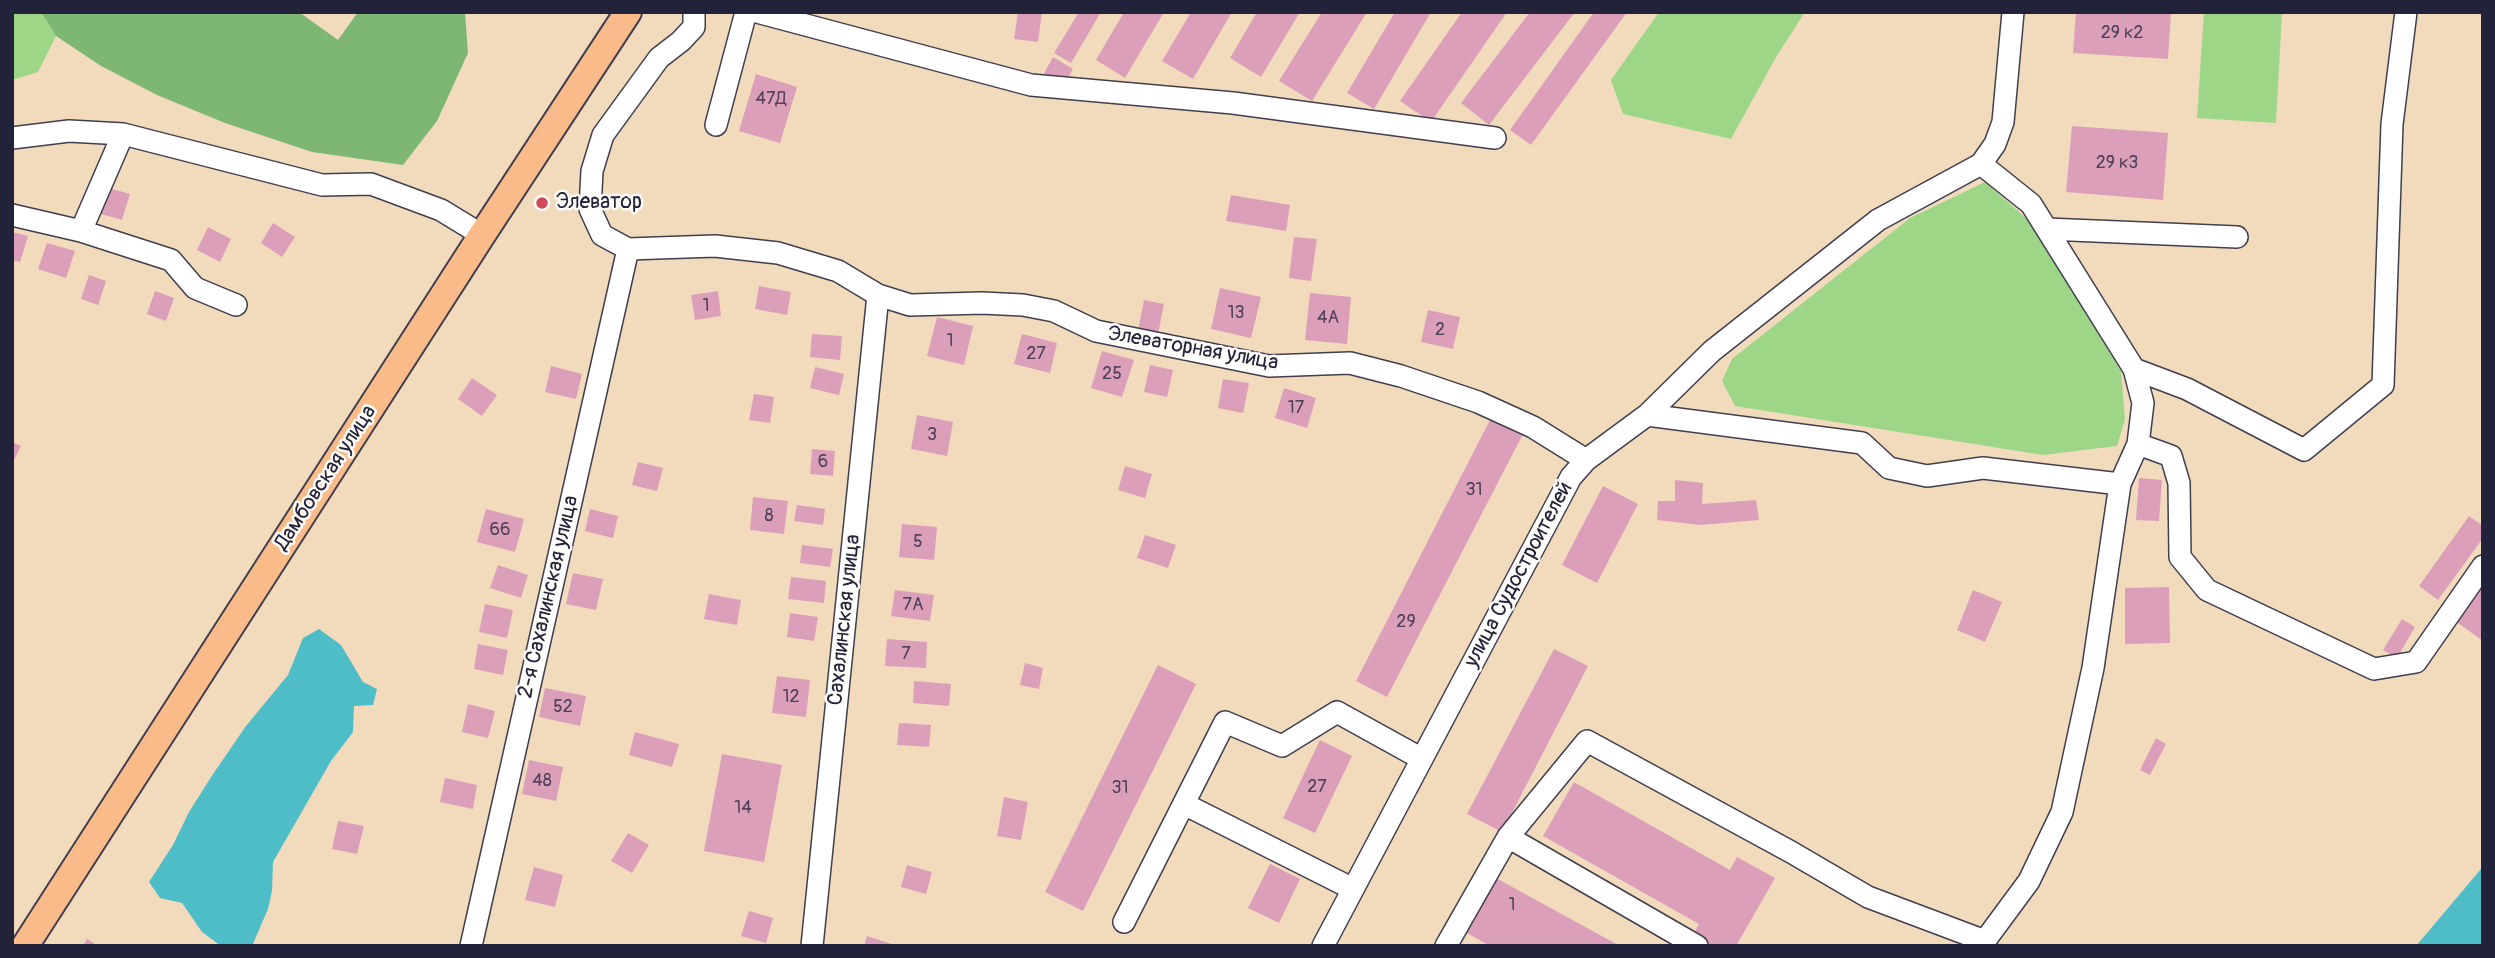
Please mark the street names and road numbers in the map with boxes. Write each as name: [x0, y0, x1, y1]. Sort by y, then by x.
street label: Элеваторная улица: [1106, 322, 1280, 376]
street label: Дамбовская улица: [270, 401, 382, 555]
street label: улица Судостроителей: [1459, 478, 1579, 672]
street label: 2-я Сахалинская улица: [513, 493, 585, 701]
street label: Сахалинская улица: [823, 533, 867, 707]

